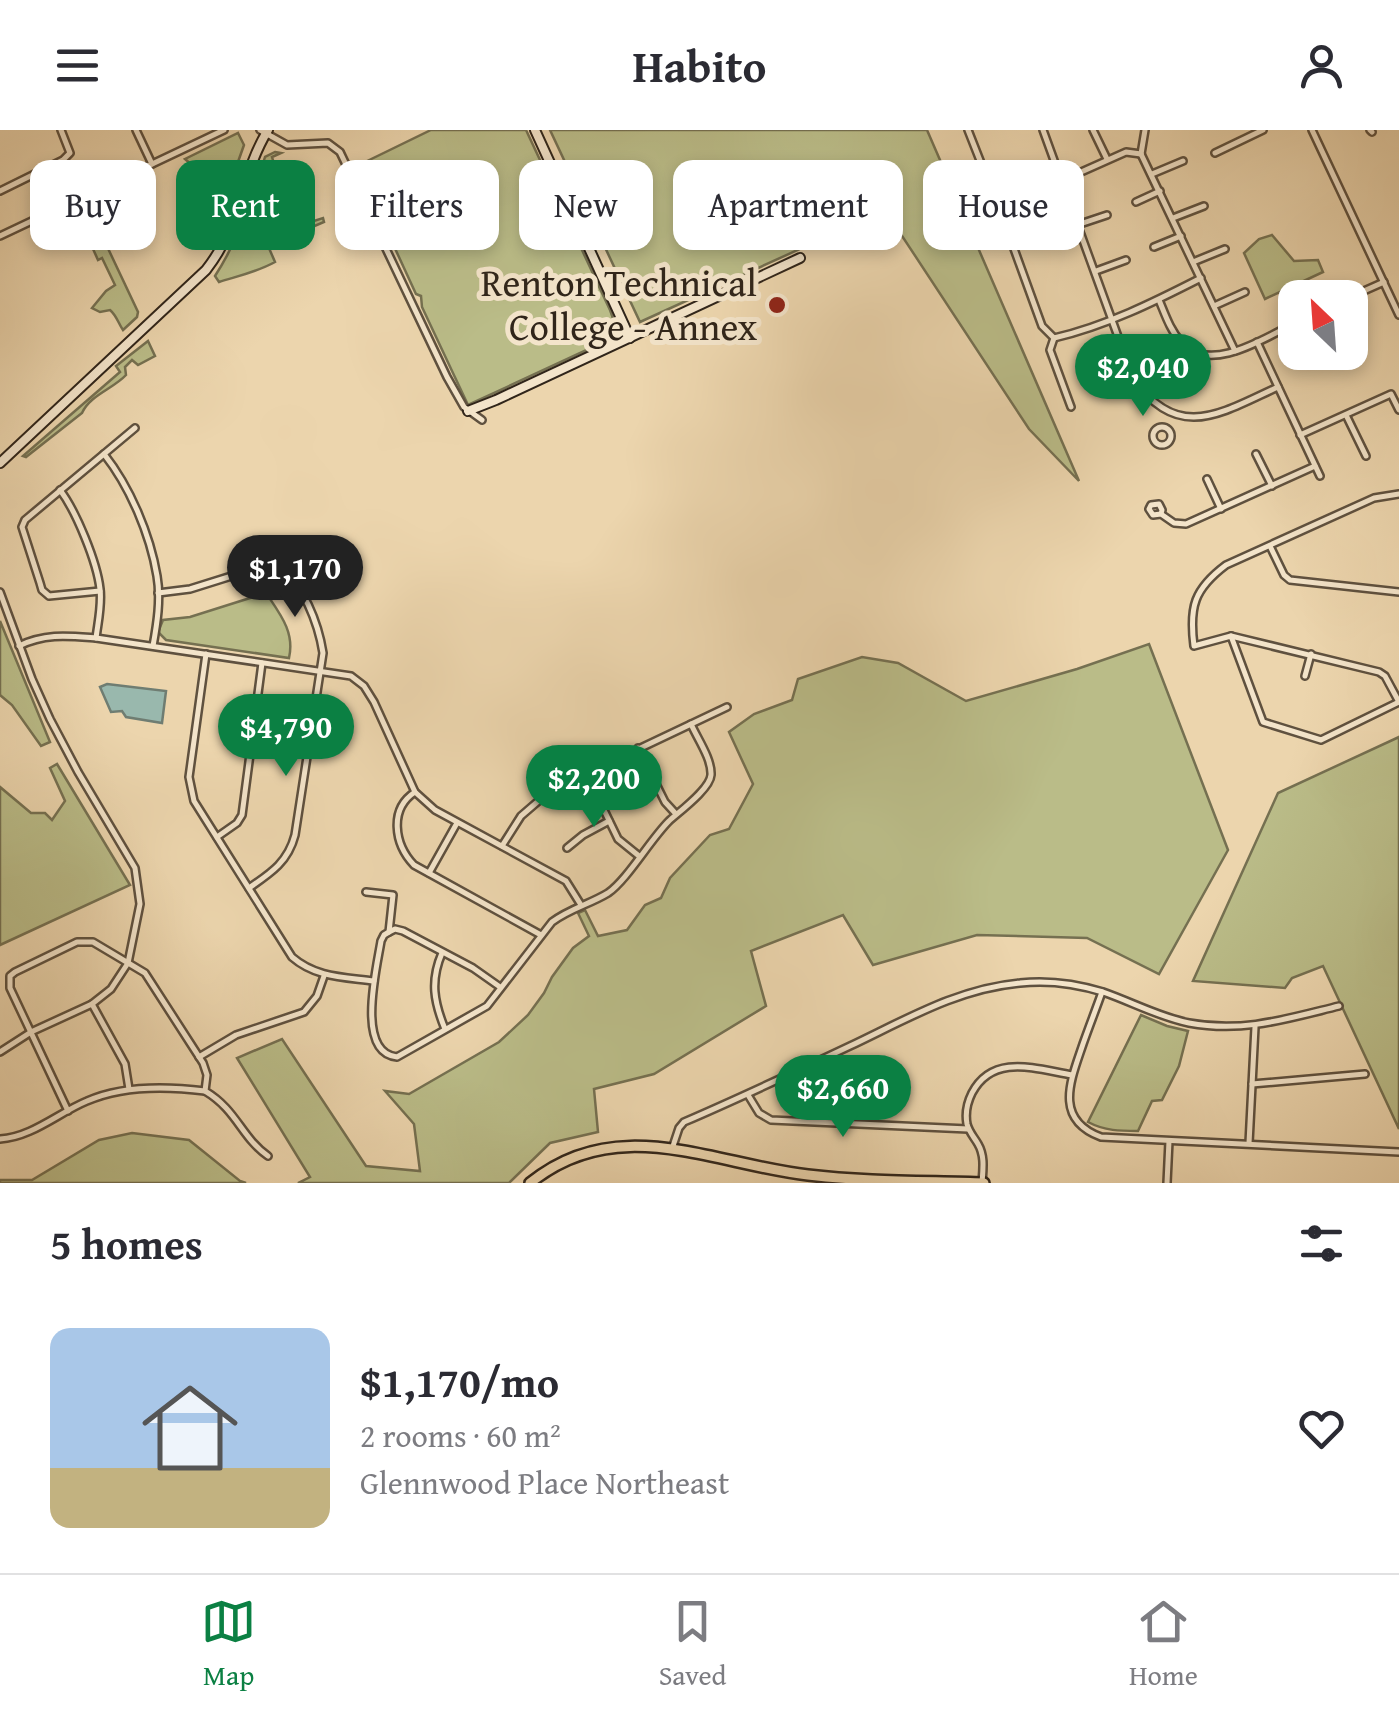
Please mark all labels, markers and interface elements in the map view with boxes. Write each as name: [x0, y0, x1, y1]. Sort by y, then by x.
text: Habito: [633, 33, 766, 98]
icon: menu: [50, 38, 105, 93]
icon: person: [1294, 38, 1349, 93]
chip: Buy: [30, 160, 156, 250]
chip: Rent: [176, 160, 315, 250]
chip: Filters: [335, 160, 499, 250]
chip: New: [519, 160, 653, 250]
chip: Apartment: [673, 160, 903, 250]
chip: House: [923, 160, 1084, 250]
place label: Renton Technical College - Annex: [481, 254, 758, 354]
north arrow: [1278, 280, 1368, 370]
map controls: [1278, 280, 1368, 370]
marker: Renton Technical College - Annex: [766, 294, 788, 316]
pin: $2,040: [1062, 334, 1224, 419]
text: $2,040: [1097, 343, 1189, 390]
pin: $1,170: [214, 535, 376, 620]
text: $1,170: [249, 544, 341, 591]
pin: $4,790: [205, 694, 367, 779]
text: $4,790: [240, 703, 332, 750]
pin: $2,200: [513, 745, 675, 830]
text: $2,200: [548, 754, 640, 801]
pin: $2,660: [762, 1055, 924, 1140]
text: $2,660: [797, 1064, 889, 1111]
text: 5 homes: [50, 1213, 203, 1274]
icon: filters: [1294, 1216, 1349, 1271]
text: $1,170/mo: [360, 1351, 559, 1412]
icon: home: [130, 1368, 250, 1488]
icon: heart: [1294, 1401, 1349, 1456]
text: 2 rooms · 60 m²: [360, 1412, 561, 1459]
text: Glennwood Place Northeast: [360, 1459, 729, 1506]
tab: Map: [201, 1594, 256, 1695]
tab: Saved: [659, 1594, 726, 1695]
tab: Home: [1129, 1594, 1198, 1695]

